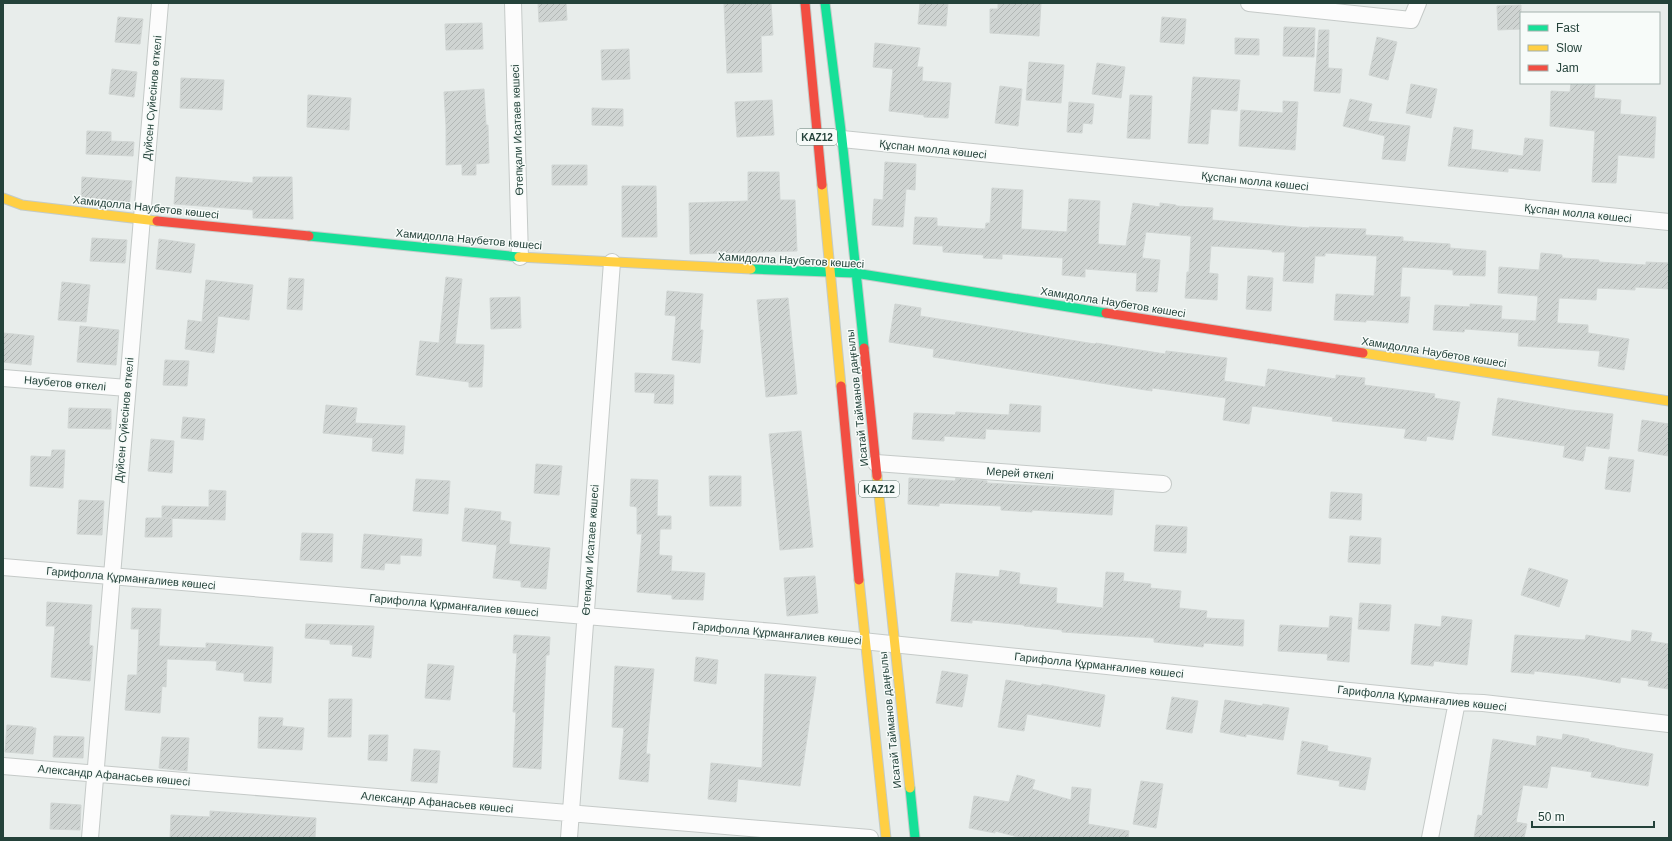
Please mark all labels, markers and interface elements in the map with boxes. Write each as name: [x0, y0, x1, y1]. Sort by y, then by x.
legend: [1520, 12, 1660, 84]
text: Fast: [1556, 21, 1580, 35]
street label: Дүйсен Сүйесінов өткелі: [141, 35, 163, 161]
text: Slow: [1556, 41, 1582, 55]
text: Jam: [1556, 61, 1579, 75]
street label: Өтепқали Исатаев көшесі: [509, 64, 525, 196]
road number: KAZ12: [797, 129, 837, 145]
street label: Құспан молла көшесі: [879, 137, 987, 161]
street label: Құспан молла көшесі: [1201, 169, 1309, 193]
street label: Хамидолла Наубетов көшесі: [72, 193, 220, 221]
street label: Құспан молла көшесі: [1524, 201, 1632, 225]
street label: Хамидолла Наубетов көшесі: [395, 227, 543, 251]
street label: Хамидолла Наубетов көшесі: [717, 250, 865, 270]
street label: Хамидолла Наубетов көшесі: [1040, 285, 1186, 319]
street label: Исатай Тайманов даңғылы: [844, 329, 870, 467]
street label: Хамидолла Наубетов көшесі: [1361, 335, 1507, 369]
street label: Дүйсен Сүйесінов өткелі: [113, 357, 135, 483]
street label: Наубетов өткелі: [24, 373, 106, 393]
street label: Мерей өткелі: [986, 465, 1054, 481]
road number: KAZ12: [859, 481, 899, 497]
street label: Өтепқали Исатаев көшесі: [579, 484, 601, 616]
street label: Гарифолла Құрманғалиев көшесі: [46, 565, 216, 591]
street label: Гарифолла Құрманғалиев көшесі: [369, 592, 539, 618]
street label: Гарифолла Құрманғалиев көшесі: [692, 620, 862, 646]
street label: Гарифолла Құрманғалиев көшесі: [1014, 650, 1184, 680]
street label: Исатай Тайманов даңғылы: [877, 651, 903, 789]
street label: Гарифолла Құрманғалиев көшесі: [1337, 683, 1507, 713]
street label: Александр Афанасьев көшесі: [37, 762, 191, 788]
street label: Александр Афанасьев көшесі: [360, 789, 514, 815]
scale bar: [1532, 803, 1654, 829]
text: 50 m: [1538, 810, 1565, 824]

